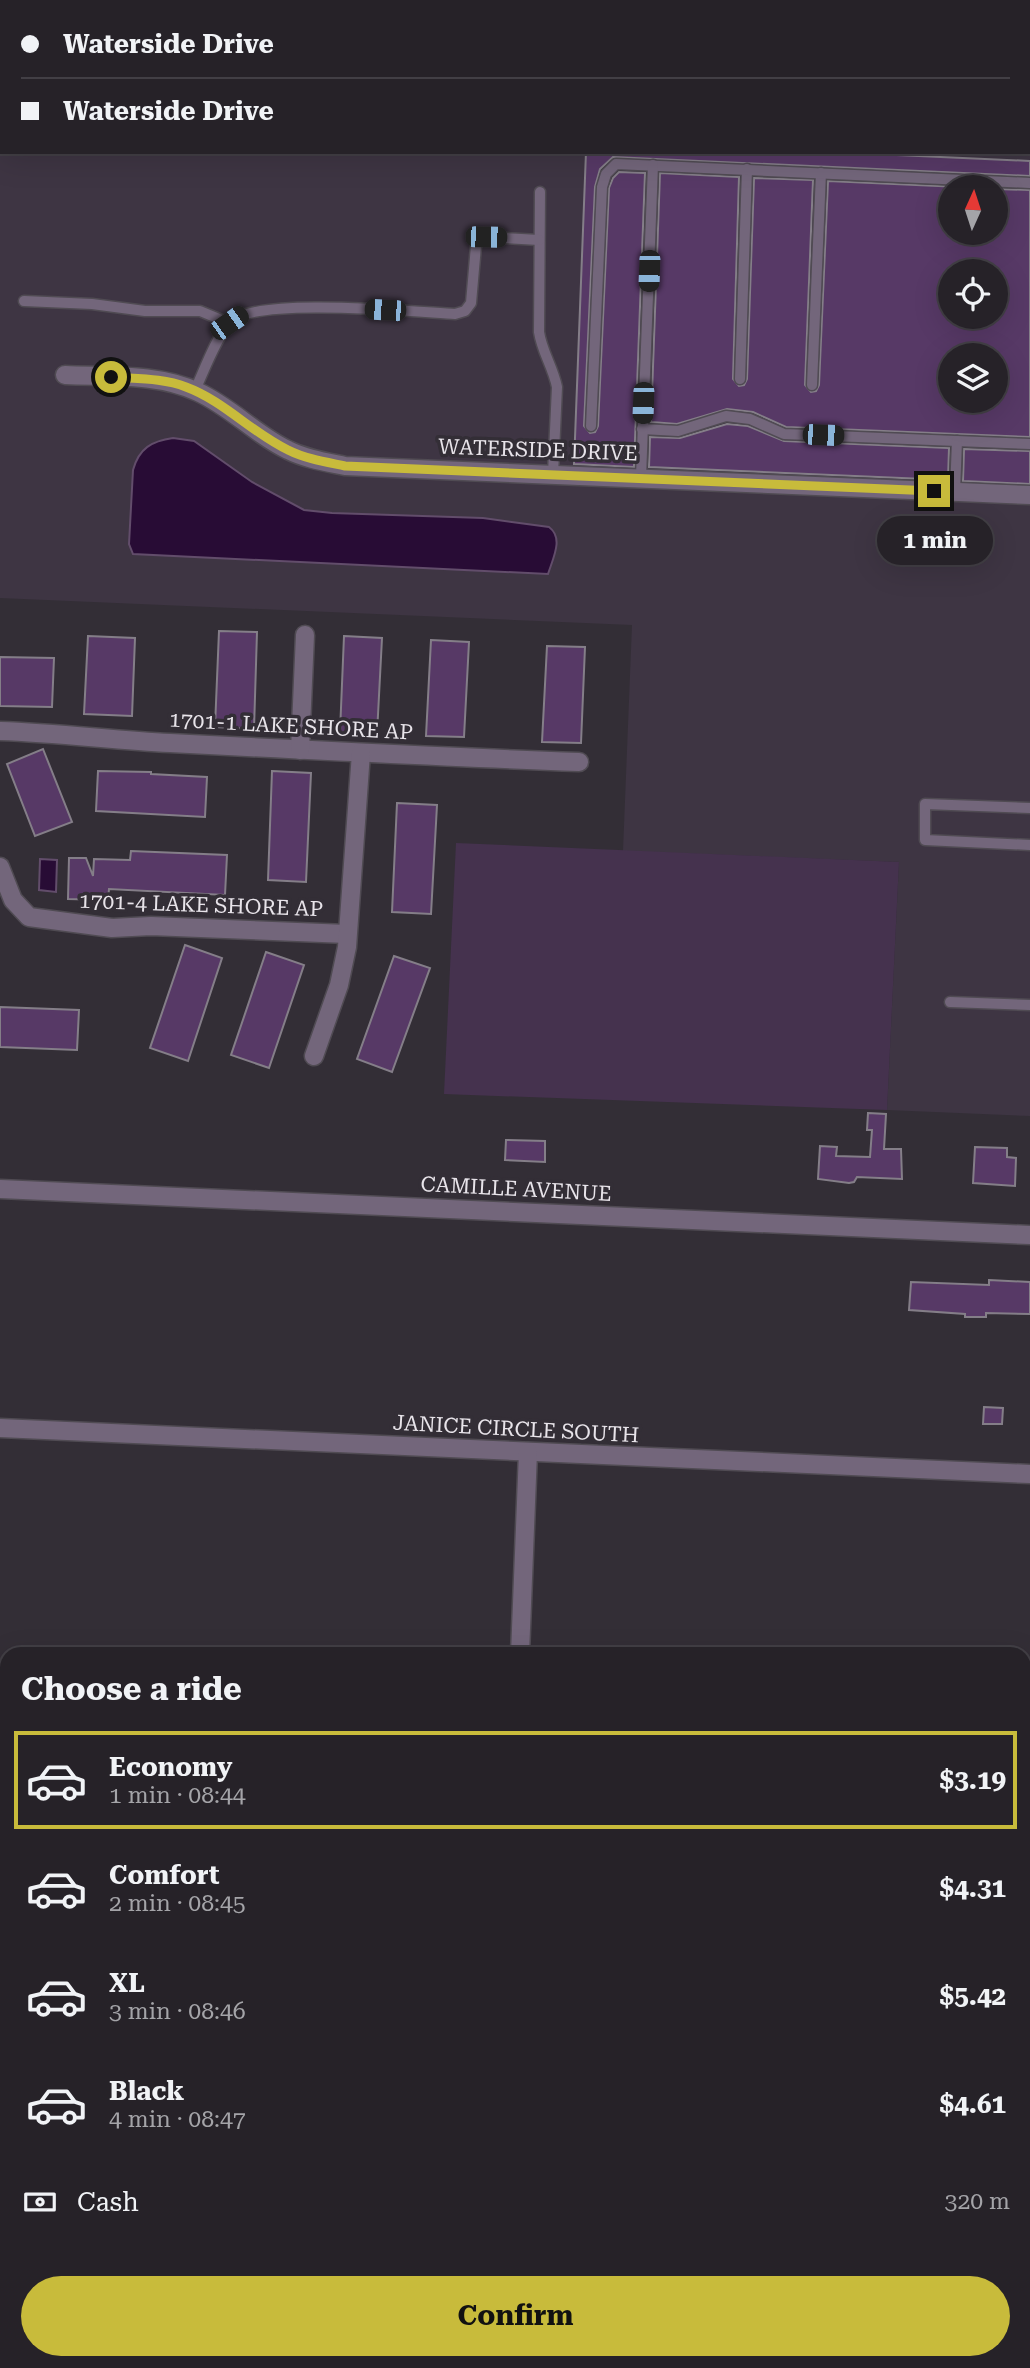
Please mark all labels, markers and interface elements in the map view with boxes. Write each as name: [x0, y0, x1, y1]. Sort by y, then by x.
text: Waterside Drive: [63, 29, 274, 59]
text: Waterside Drive: [63, 96, 274, 126]
north arrow: [938, 175, 1008, 245]
map controls: [938, 175, 1008, 413]
car: [465, 226, 508, 248]
car: [638, 250, 661, 292]
button: locate: [938, 259, 1008, 329]
car: [364, 298, 407, 322]
car: [206, 302, 253, 344]
button: layers: [938, 343, 1008, 413]
route start: [95, 361, 127, 393]
car: [632, 382, 655, 424]
car: [802, 424, 845, 446]
street label: WATERSIDE DRIVE: [438, 435, 638, 465]
route end: [918, 475, 950, 507]
callout: 1 min: [876, 516, 992, 564]
text: 1 min: [903, 527, 967, 554]
street label: 1701-1 LAKE SHORE AP: [168, 708, 414, 744]
street label: 1701-4 LAKE SHORE AP: [79, 889, 323, 921]
street label: CAMILLE AVENUE: [420, 1172, 612, 1206]
street label: JANICE CIRCLE SOUTH: [392, 1411, 640, 1447]
text: Choose a ride: [21, 1670, 242, 1708]
icon: car: [25, 1749, 88, 1812]
text: Economy: [109, 1752, 232, 1782]
text: $3.19: [940, 1765, 1006, 1795]
text: 1 min · 08:44: [109, 1782, 246, 1809]
icon: car: [25, 1857, 88, 1920]
text: Comfort: [109, 1860, 219, 1890]
text: $4.31: [940, 1873, 1006, 1903]
text: 2 min · 08:45: [109, 1890, 246, 1917]
icon: car: [25, 1965, 88, 2028]
text: XL: [109, 1968, 145, 1998]
text: $5.42: [940, 1981, 1006, 2011]
text: 3 min · 08:46: [109, 1998, 246, 2025]
icon: car: [25, 2073, 88, 2136]
text: Black: [109, 2076, 184, 2106]
text: $4.61: [940, 2089, 1006, 2119]
text: 4 min · 08:47: [109, 2106, 246, 2133]
icon: cash: [21, 2183, 59, 2221]
text: Cash: [77, 2187, 139, 2217]
text: 320 m: [945, 2188, 1010, 2215]
button: Confirm: [21, 2276, 1010, 2356]

